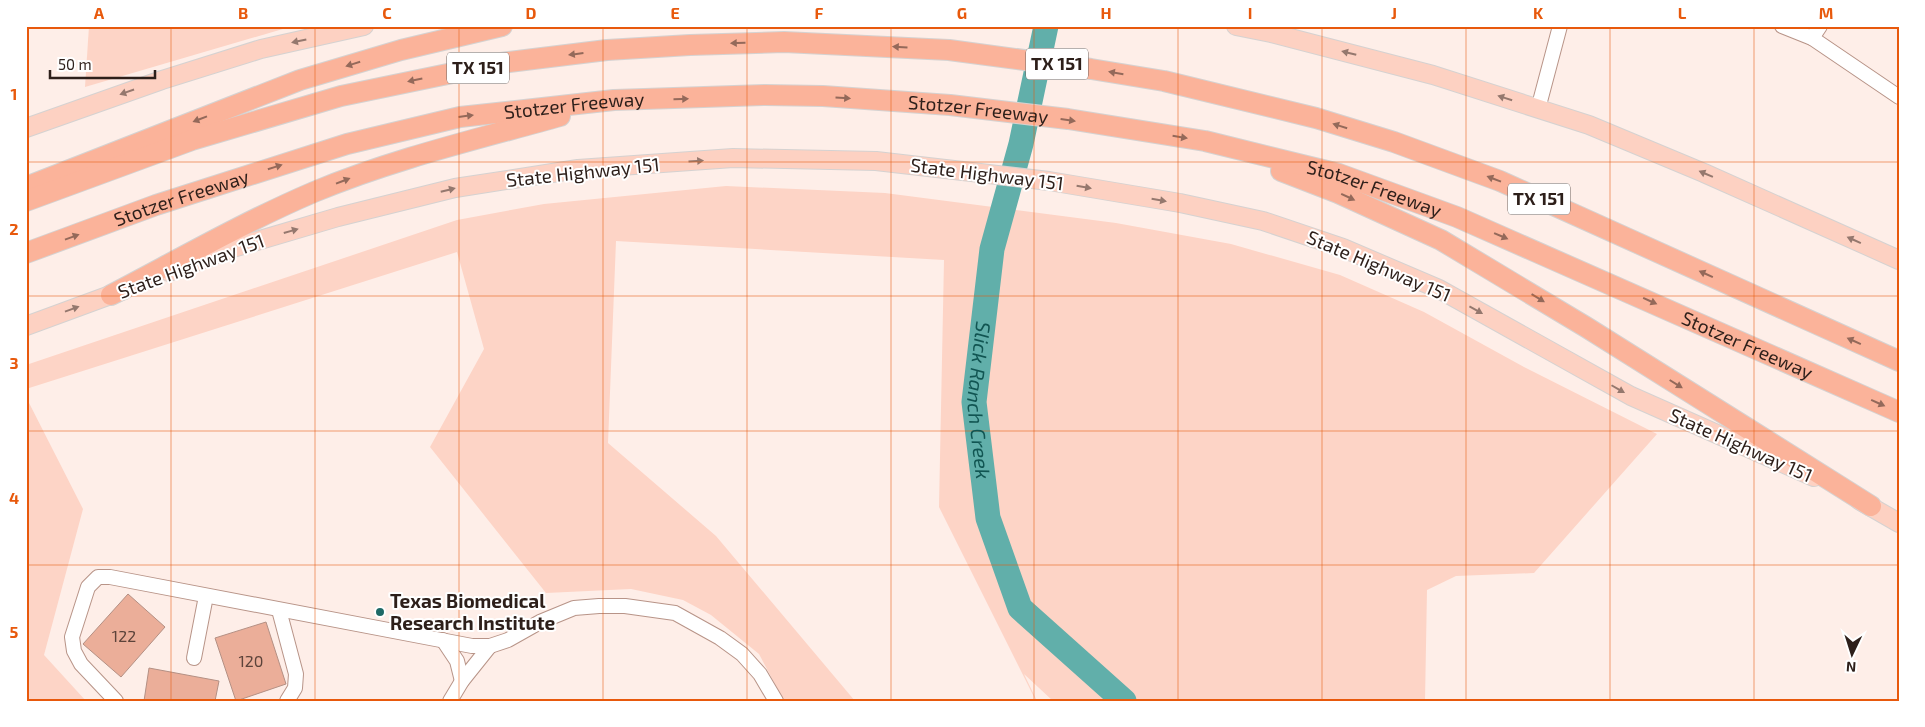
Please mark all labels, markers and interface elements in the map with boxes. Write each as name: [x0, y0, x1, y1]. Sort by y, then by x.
text: A: [94, 3, 105, 22]
text: B: [238, 3, 248, 22]
text: C: [382, 3, 392, 22]
text: D: [526, 3, 537, 22]
text: E: [670, 3, 680, 22]
text: F: [815, 3, 824, 22]
text: G: [957, 3, 967, 22]
text: H: [1100, 3, 1112, 22]
text: I: [1248, 3, 1252, 22]
text: J: [1391, 3, 1397, 22]
text: K: [1533, 3, 1544, 22]
text: L: [1678, 3, 1687, 22]
text: M: [1819, 3, 1833, 22]
one-way arrow: [291, 37, 307, 45]
one-way arrow: [729, 40, 745, 48]
one-way arrow: [892, 43, 908, 51]
scale bar: [50, 48, 155, 80]
one-way arrow: [1341, 48, 1356, 56]
road number: TX 151: [1026, 49, 1088, 80]
one-way arrow: [567, 50, 583, 58]
road number: TX 151: [447, 52, 509, 84]
text: 50 m: [58, 55, 92, 73]
one-way arrow: [345, 61, 360, 69]
one-way arrow: [1108, 69, 1124, 77]
one-way arrow: [408, 76, 423, 84]
text: 1: [11, 84, 17, 103]
street label: Stotzer Freeway: [503, 87, 645, 123]
one-way arrow: [119, 88, 134, 96]
street label: Stotzer Freeway: [907, 90, 1050, 128]
one-way arrow: [1497, 93, 1512, 101]
one-way arrow: [835, 94, 851, 102]
one-way arrow: [673, 95, 689, 103]
one-way arrow: [458, 112, 474, 120]
one-way arrow: [192, 115, 207, 123]
one-way arrow: [1060, 116, 1076, 124]
one-way arrow: [1333, 121, 1348, 129]
one-way arrow: [1173, 134, 1189, 142]
street label: State Highway 151: [505, 152, 661, 191]
street label: State Highway 151: [909, 153, 1065, 194]
street label: Stotzer Freeway: [1305, 155, 1445, 221]
one-way arrow: [688, 156, 704, 164]
one-way arrow: [268, 163, 283, 170]
street label: Stotzer Freeway: [110, 164, 252, 231]
one-way arrow: [1699, 170, 1713, 178]
one-way arrow: [1486, 175, 1501, 183]
one-way arrow: [336, 177, 351, 185]
one-way arrow: [1077, 183, 1093, 191]
road number: TX 151: [1508, 183, 1570, 214]
one-way arrow: [440, 186, 455, 194]
one-way arrow: [1341, 194, 1355, 202]
one-way arrow: [1152, 196, 1168, 204]
text: 2: [9, 219, 19, 238]
street label: State Highway 151: [1304, 225, 1455, 306]
one-way arrow: [283, 227, 298, 235]
street label: State Highway 151: [114, 228, 267, 303]
one-way arrow: [65, 232, 79, 240]
one-way arrow: [1494, 232, 1508, 240]
one-way arrow: [1847, 236, 1861, 244]
one-way arrow: [1699, 270, 1713, 278]
one-way arrow: [1531, 294, 1544, 303]
one-way arrow: [1643, 298, 1657, 306]
one-way arrow: [65, 305, 80, 313]
one-way arrow: [1470, 305, 1483, 314]
street label: Stotzer Freeway: [1678, 306, 1817, 384]
water label: Slick Ranch Creek: [963, 320, 996, 480]
one-way arrow: [1847, 336, 1861, 344]
text: 3: [9, 353, 19, 372]
one-way arrow: [1669, 379, 1682, 388]
one-way arrow: [1611, 385, 1626, 393]
one-way arrow: [1871, 399, 1885, 407]
street label: State Highway 151: [1666, 403, 1816, 486]
text: 4: [9, 488, 19, 507]
place label: Texas Biomedical Research Institute: [390, 589, 556, 634]
marker: Texas Biomedical Research Institute: [374, 606, 386, 618]
text: 5: [10, 622, 19, 641]
house number: 122: [112, 626, 136, 645]
north arrow: [1828, 630, 1878, 680]
house number: 120: [238, 651, 264, 670]
text: N: [1845, 659, 1857, 676]

